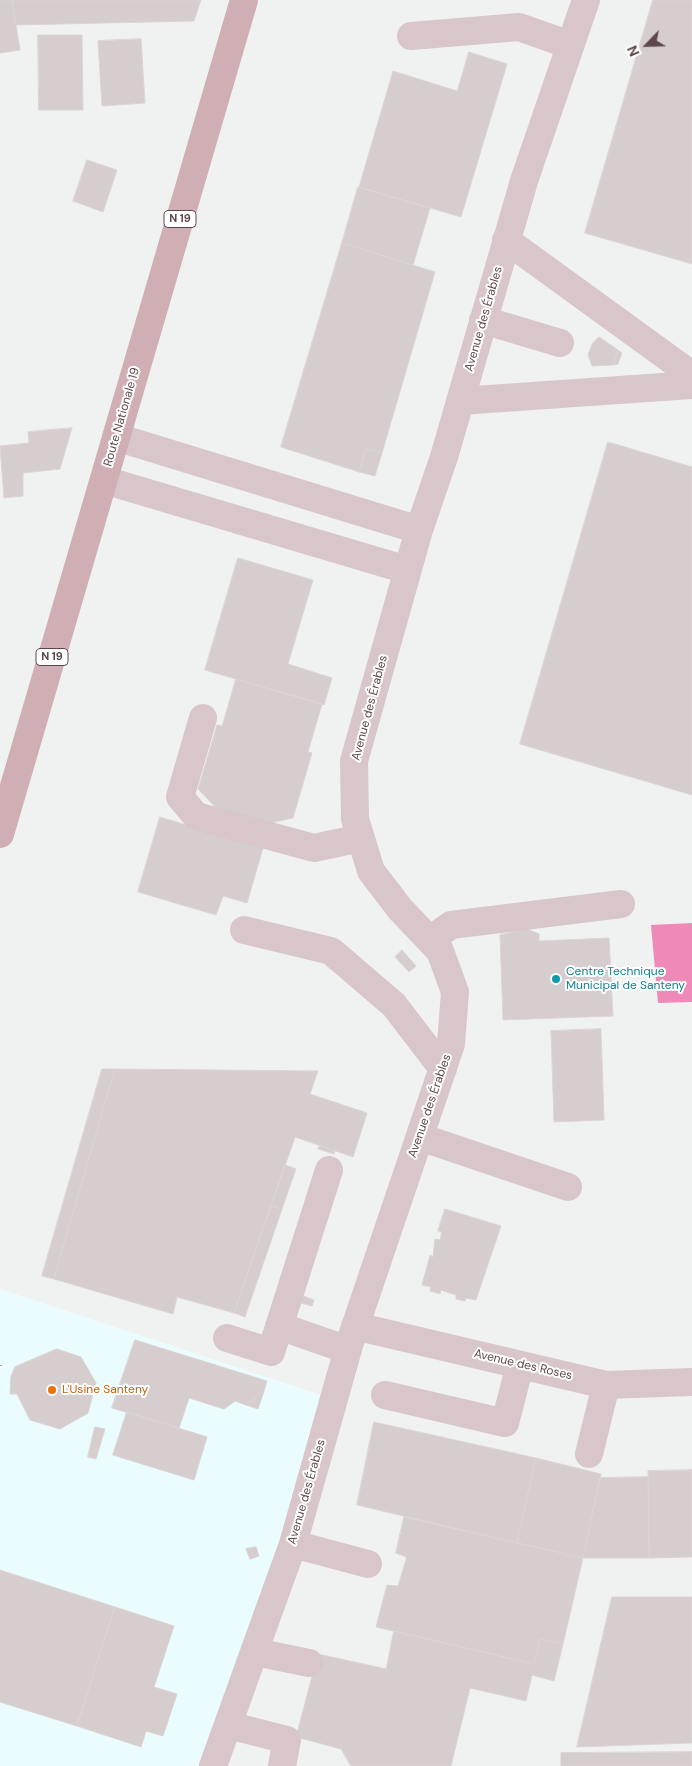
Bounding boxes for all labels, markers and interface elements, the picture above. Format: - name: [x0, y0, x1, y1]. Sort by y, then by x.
- north arrow: [622, 20, 672, 70]
- text: N: [623, 43, 644, 59]
- road number: N 19: [164, 210, 196, 228]
- street label: Avenue des Érables: [462, 265, 506, 373]
- street label: Route Nationale 19: [101, 366, 143, 468]
- road number: N 19: [36, 649, 68, 666]
- street label: Avenue des Érables: [349, 654, 391, 762]
- place label: Centre Technique Municipal de Santeny: [566, 965, 685, 993]
- marker: Centre Technique Municipal de Santeny: [550, 973, 562, 985]
- street label: Avenue des Érables: [406, 1052, 454, 1160]
- street label: Avenue des Roses: [473, 1347, 573, 1383]
- place label: L'Usine Santeny: [62, 1383, 148, 1397]
- marker: L'Usine Santeny: [46, 1384, 58, 1396]
- street label: Avenue des Érables: [285, 1438, 329, 1546]

